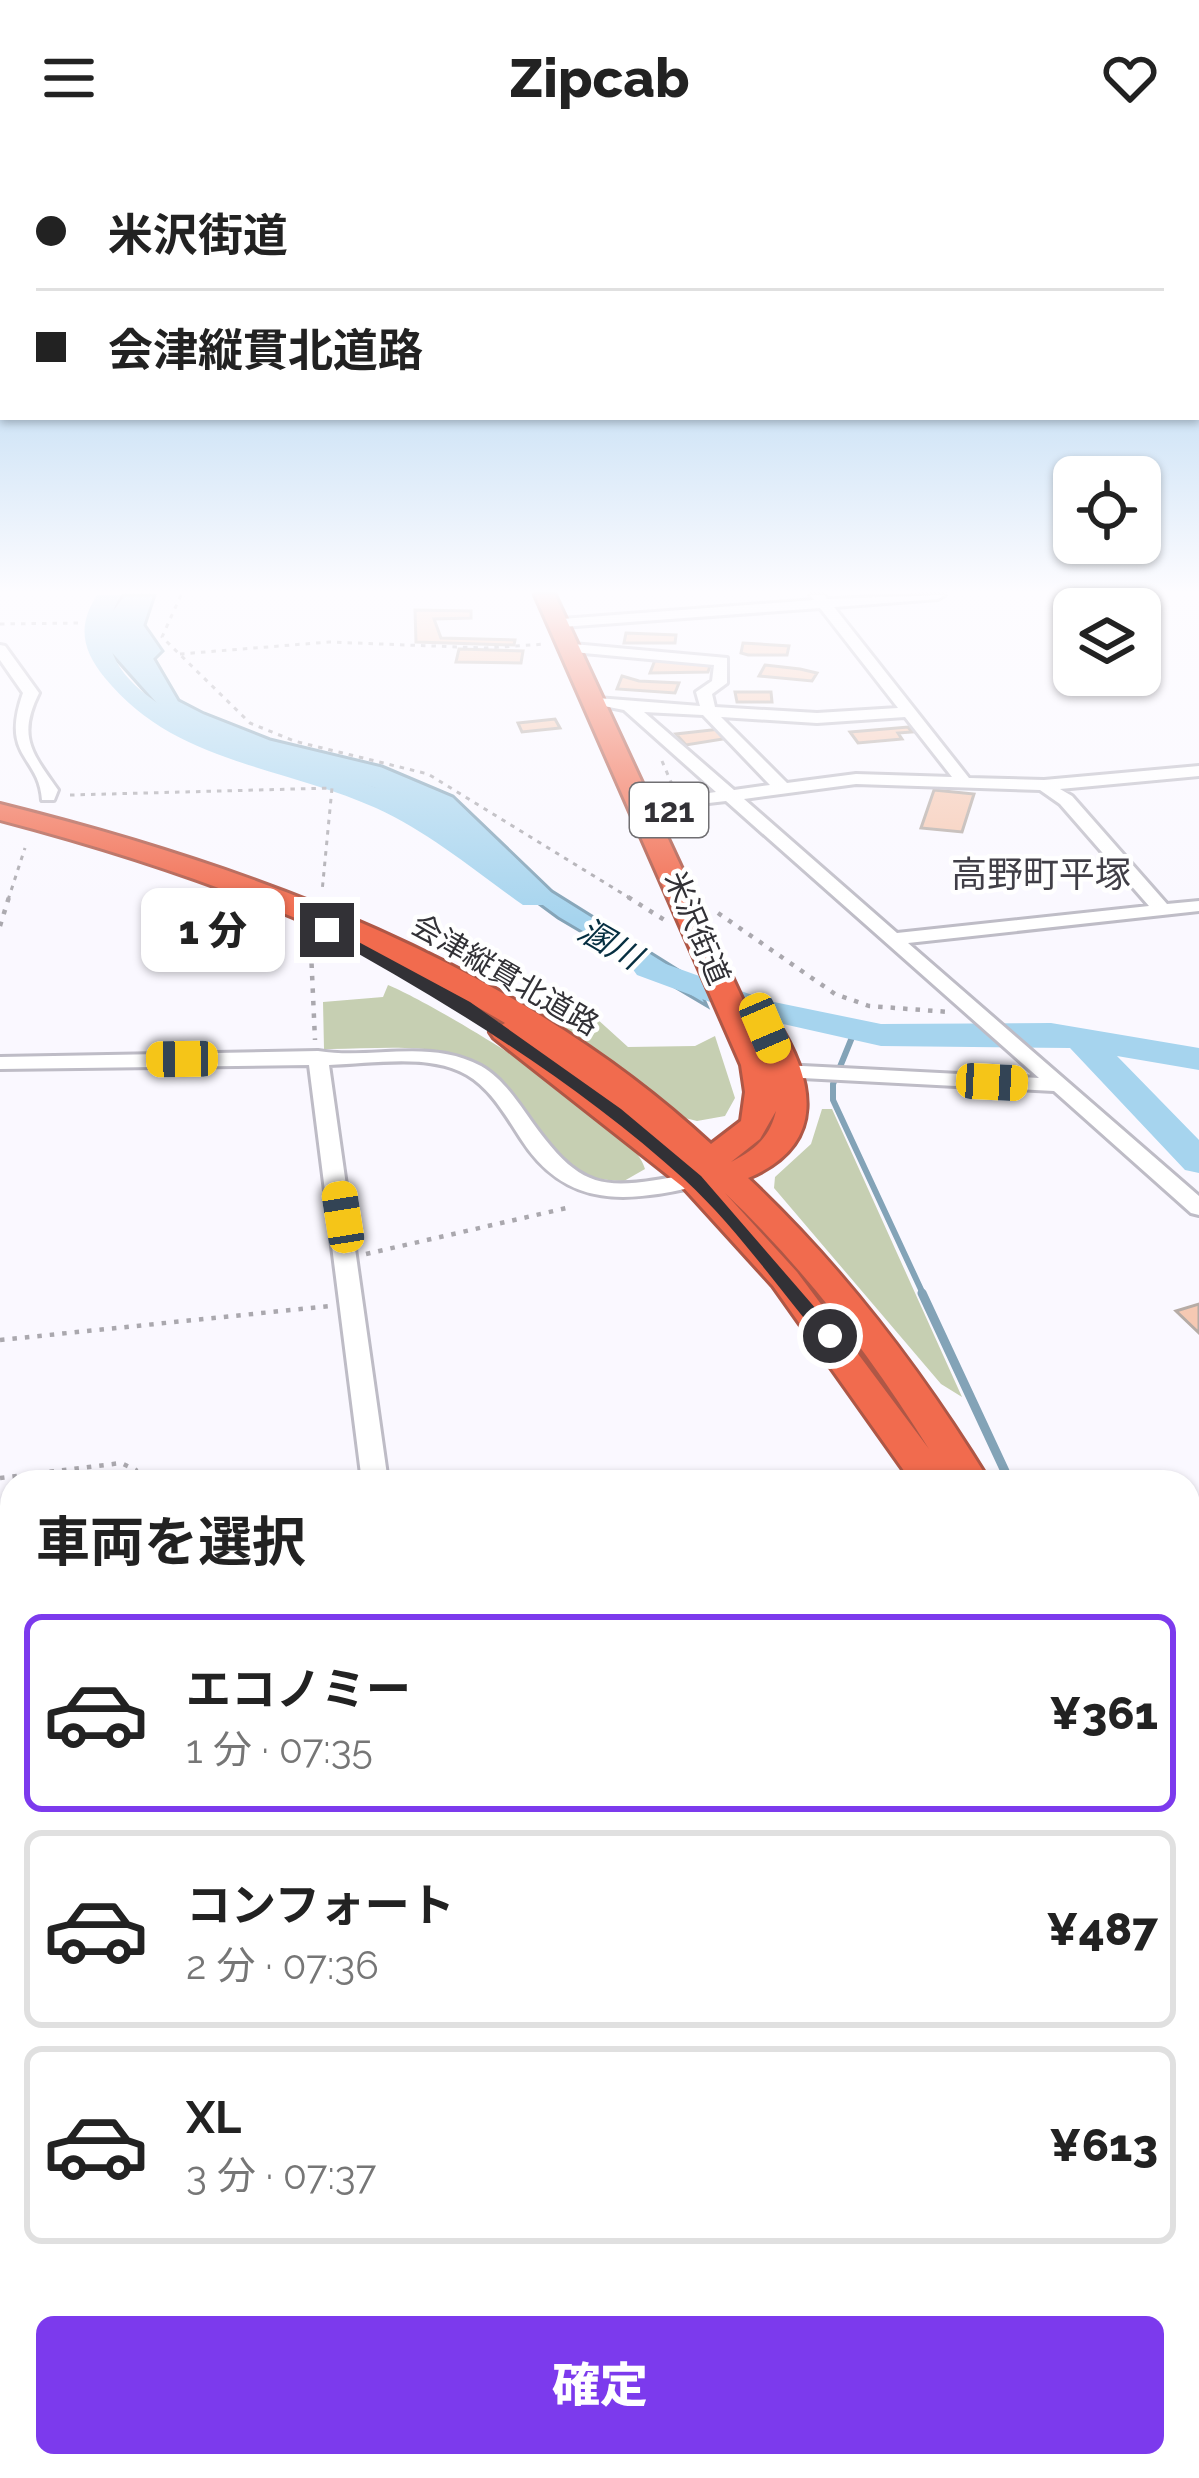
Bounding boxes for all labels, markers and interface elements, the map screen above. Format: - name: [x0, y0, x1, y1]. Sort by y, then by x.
- icon: menu: [36, 45, 102, 111]
- icon: heart: [1097, 45, 1163, 111]
- text: Zipcab: [510, 46, 689, 110]
- text: 米沢街道: [108, 209, 288, 262]
- text: 会津縦貫北道路: [108, 324, 423, 377]
- map controls: [1053, 456, 1161, 696]
- button: locate: [1053, 456, 1161, 564]
- button: layers: [1053, 588, 1161, 696]
- road number: 121: [630, 783, 708, 837]
- district label: 高野町平塚: [951, 853, 1131, 895]
- street label: 米沢街道: [658, 866, 737, 990]
- callout: 1 分: [141, 888, 285, 972]
- route end: [300, 903, 354, 957]
- text: 1 分: [179, 907, 247, 953]
- street label: 会津縦貫北道路: [406, 907, 605, 1042]
- water label: 溷川: [571, 910, 651, 978]
- car: [734, 988, 796, 1068]
- car: [146, 1040, 218, 1078]
- car: [955, 1062, 1029, 1102]
- car: [320, 1179, 366, 1255]
- route start: [803, 1309, 857, 1363]
- text: 車両を選択: [36, 1510, 306, 1574]
- icon: car: [42, 1659, 150, 1767]
- text: エコノミー: [186, 1663, 411, 1716]
- text: ¥361: [1049, 1687, 1158, 1740]
- text: 1 分 · 07:35: [186, 1726, 373, 1772]
- icon: car: [42, 1875, 150, 1983]
- text: コンフォート: [186, 1879, 455, 1932]
- text: ¥487: [1046, 1903, 1158, 1956]
- text: 2 分 · 07:36: [186, 1942, 379, 1988]
- icon: car: [42, 2091, 150, 2199]
- text: XL: [186, 2091, 241, 2144]
- text: ¥613: [1049, 2119, 1158, 2172]
- text: 3 分 · 07:37: [186, 2152, 376, 2198]
- button: 確定: [36, 2316, 1164, 2454]

